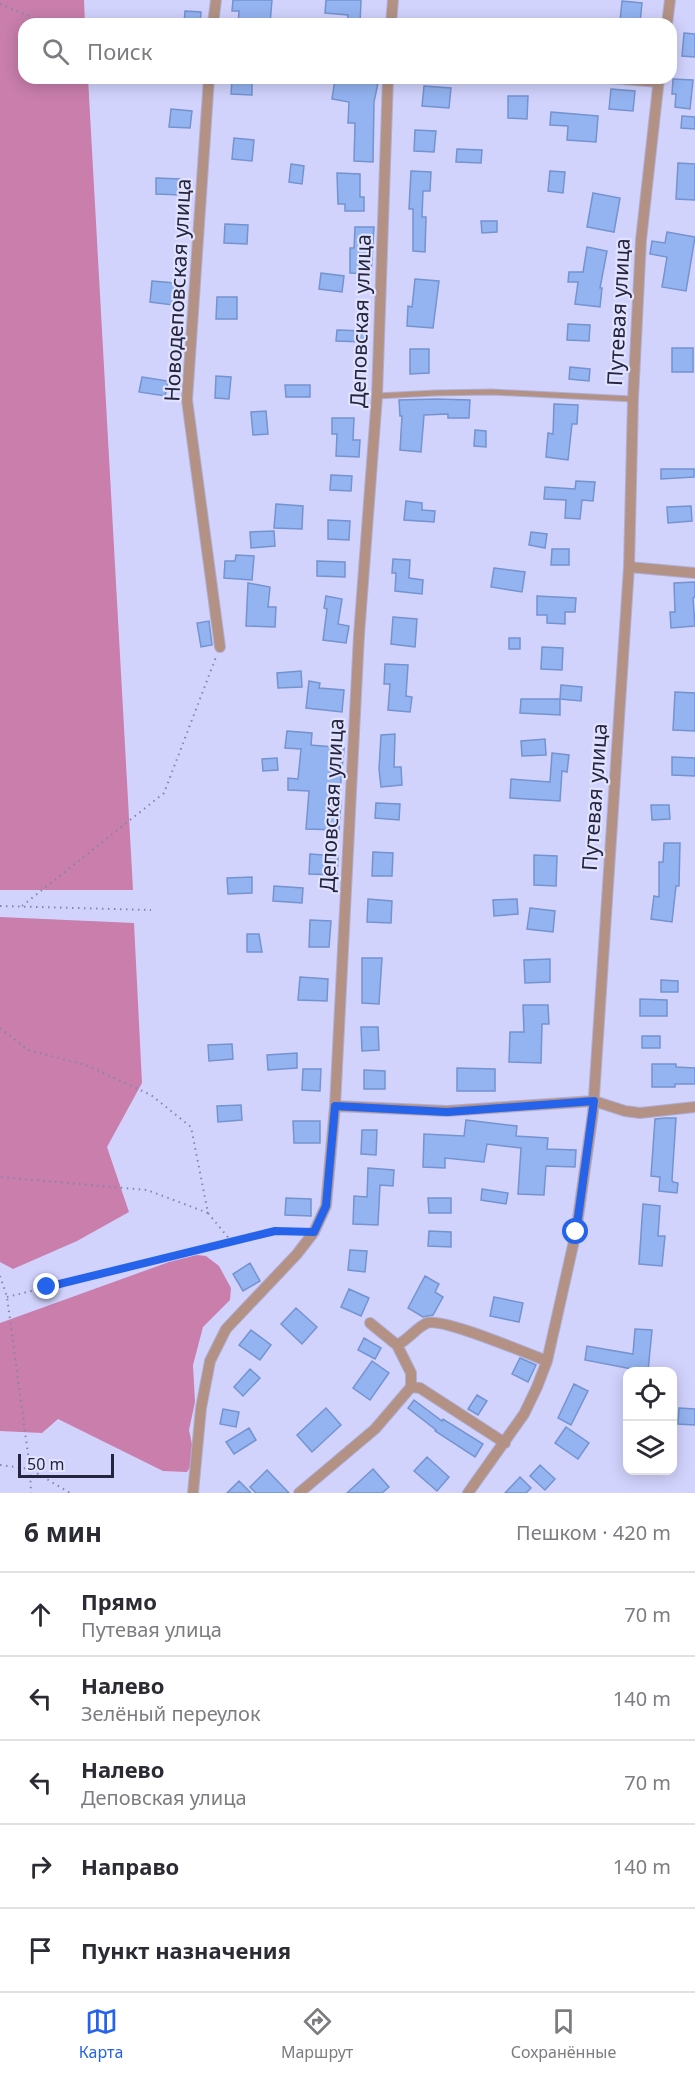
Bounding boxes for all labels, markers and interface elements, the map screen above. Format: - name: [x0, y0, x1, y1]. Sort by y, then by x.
- search box: [18, 18, 677, 84]
- icon: search: [39, 35, 72, 68]
- text: Поиск: [87, 36, 152, 66]
- street label: Новодеповская улица: [157, 178, 197, 402]
- street label: Деповская улица: [343, 234, 377, 408]
- street label: Путевая улица: [600, 237, 636, 387]
- street label: Деповская улица: [312, 717, 350, 893]
- street label: Путевая улица: [575, 722, 613, 872]
- route start: [562, 1218, 588, 1244]
- route end: [33, 1273, 59, 1299]
- map controls: [623, 1367, 677, 1475]
- button: locate: [623, 1367, 677, 1421]
- button: layers: [623, 1421, 677, 1475]
- scale bar: [18, 1451, 114, 1478]
- text: 50 m: [27, 1453, 64, 1475]
- text: 6 мин: [24, 1514, 102, 1550]
- text: Пешком · 420 m: [516, 1519, 671, 1546]
- text: Прямо: [81, 1586, 157, 1616]
- icon: ahead: [24, 1598, 57, 1631]
- text: 70 m: [624, 1601, 671, 1628]
- text: Путевая улица: [81, 1616, 222, 1643]
- text: Налево: [81, 1670, 164, 1700]
- icon: left: [24, 1682, 57, 1715]
- text: 140 m: [613, 1685, 671, 1712]
- text: Зелёный переулок: [81, 1700, 261, 1727]
- text: Налево: [81, 1754, 164, 1784]
- icon: left: [24, 1766, 57, 1799]
- text: 70 m: [624, 1769, 671, 1796]
- text: Деповская улица: [81, 1784, 247, 1811]
- icon: right: [24, 1850, 57, 1883]
- text: Направо: [81, 1851, 179, 1881]
- text: 140 m: [613, 1853, 671, 1880]
- icon: arrive: [24, 1934, 57, 1967]
- text: Пункт назначения: [81, 1935, 291, 1965]
- tab: Карта: [79, 2005, 123, 2063]
- tab: Маршрут: [281, 2005, 353, 2063]
- tab: Сохранённые: [511, 2005, 616, 2063]

